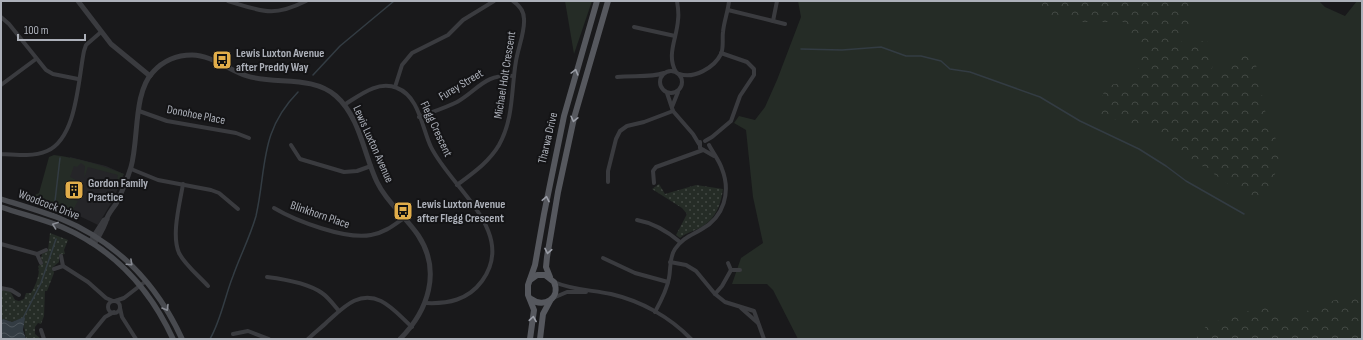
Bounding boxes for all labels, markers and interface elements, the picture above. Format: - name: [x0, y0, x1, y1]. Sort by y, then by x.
- scale bar: [18, 16, 85, 42]
- text: 100 m: [24, 23, 49, 38]
- street label: Michael Holt Crescent: [491, 30, 519, 120]
- place label: Lewis Luxton Avenue after Preddy Way: [236, 46, 324, 75]
- bus stop icon: Lewis Luxton Avenue after Preddy Way: [211, 49, 233, 71]
- street label: Furey Street: [436, 66, 486, 104]
- one-way arrow: [570, 69, 579, 76]
- street label: Flegg Crescent: [417, 99, 456, 160]
- street label: Donohoe Place: [165, 102, 227, 128]
- street label: Lewis Luxton Avenue: [349, 103, 397, 185]
- street label: Tharwa Drive: [535, 111, 561, 165]
- one-way arrow: [570, 116, 578, 122]
- place label: Gordon Family Practice: [88, 176, 148, 205]
- building icon: Gordon Family Practice: [63, 179, 85, 201]
- street label: Woodcock Drive: [16, 186, 82, 224]
- one-way arrow: [542, 196, 550, 202]
- place label: Lewis Luxton Avenue after Flegg Crescent: [417, 197, 505, 226]
- street label: Blinkhorn Place: [288, 198, 352, 232]
- bus stop icon: Lewis Luxton Avenue after Flegg Crescent: [392, 200, 414, 222]
- one-way arrow: [52, 221, 59, 229]
- one-way arrow: [545, 248, 553, 254]
- one-way arrow: [125, 258, 133, 266]
- one-way arrow: [162, 304, 169, 311]
- one-way arrow: [528, 315, 537, 322]

